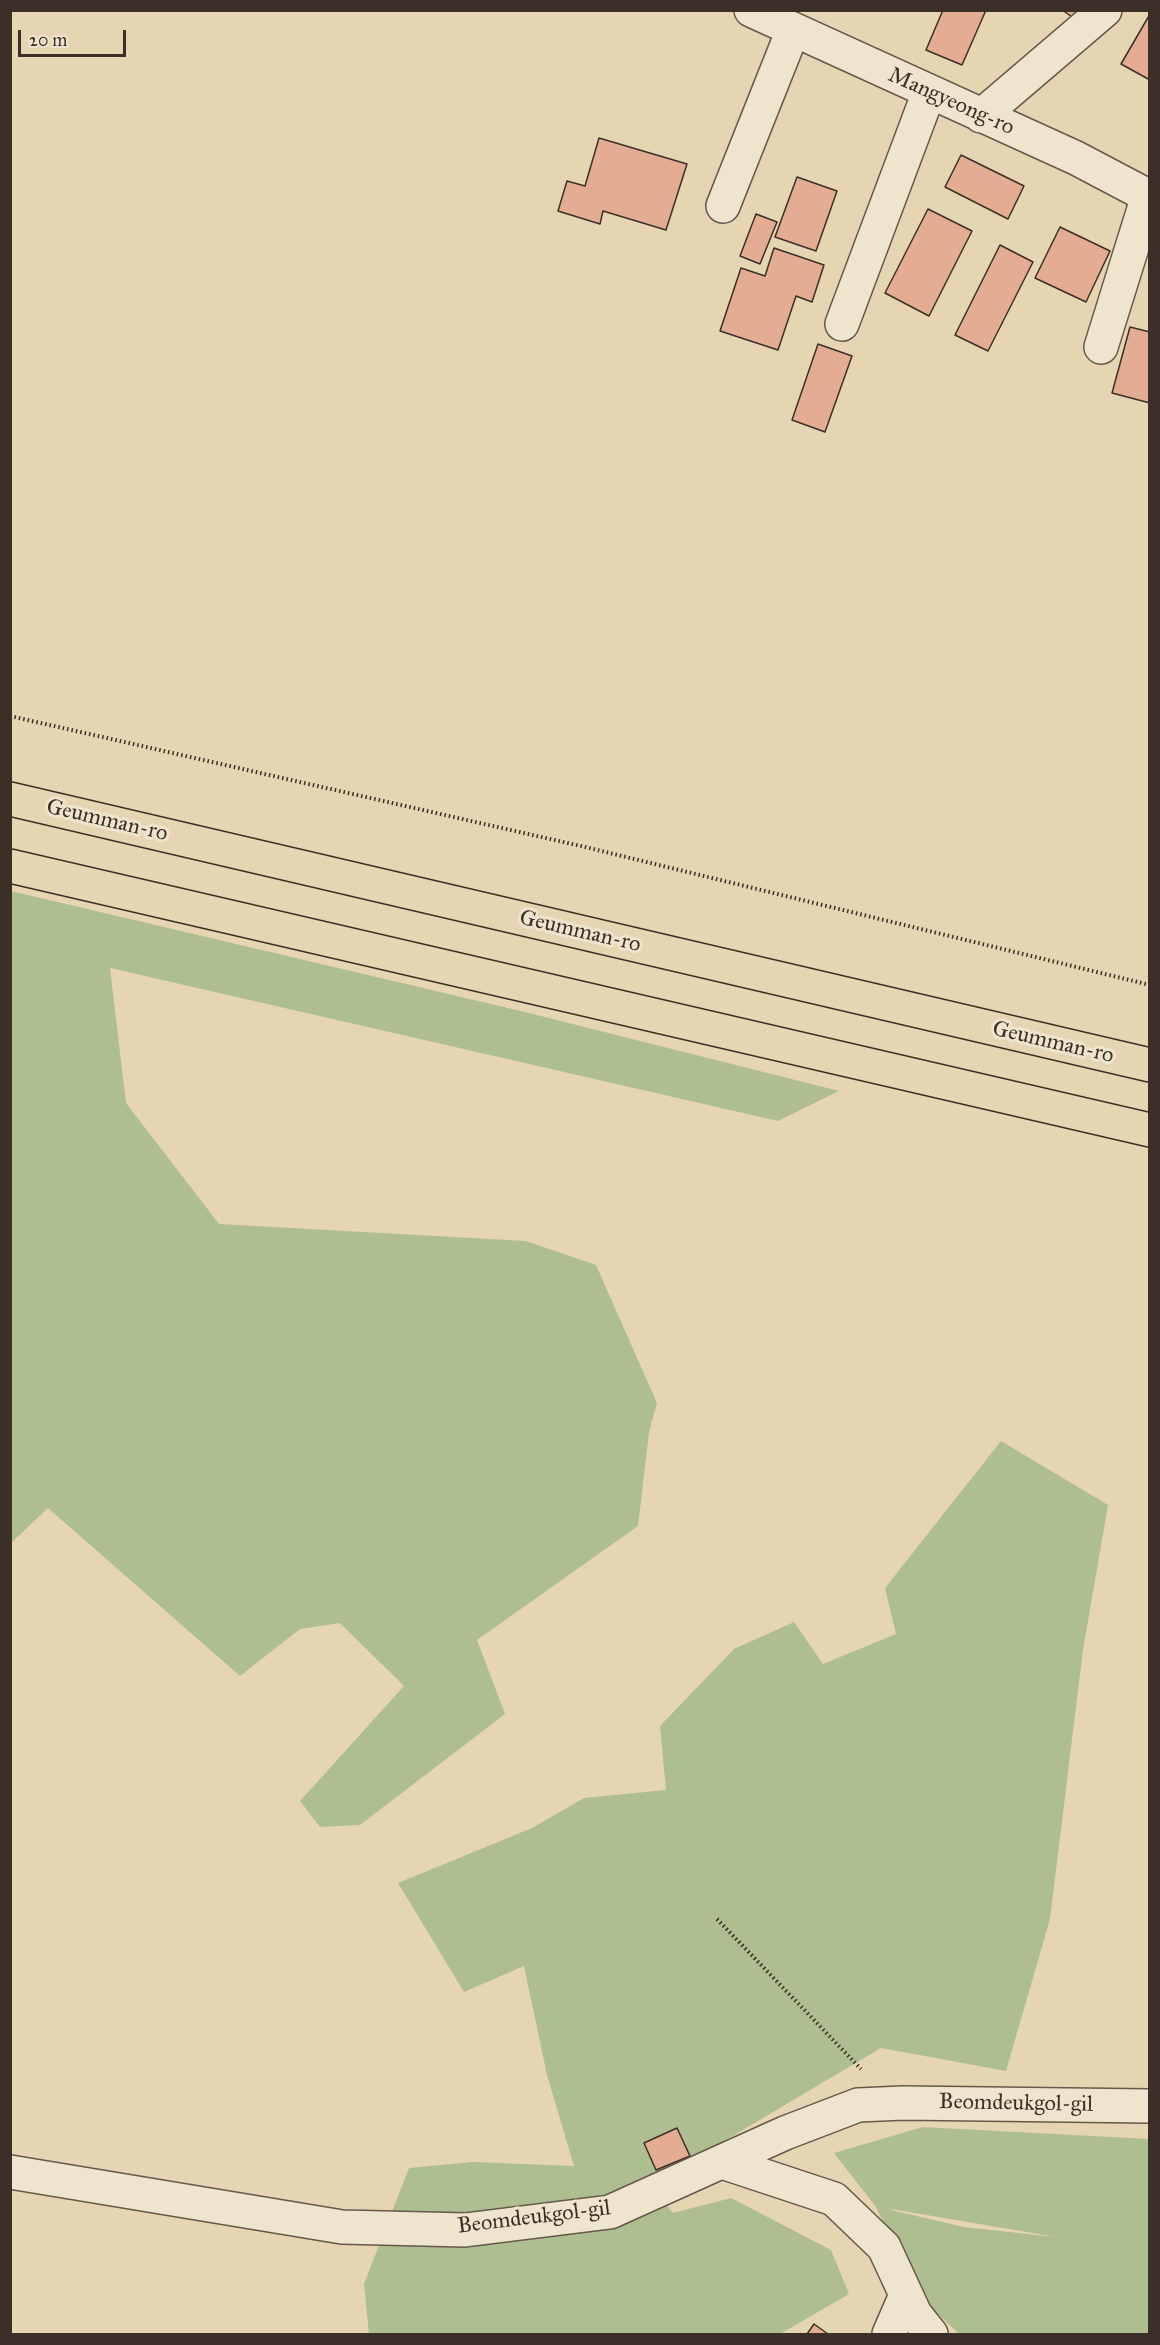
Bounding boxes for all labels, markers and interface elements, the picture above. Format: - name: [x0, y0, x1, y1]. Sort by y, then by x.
- scale bar: [21, 18, 129, 56]
- text: 20 m: [29, 29, 67, 51]
- street label: Mangyeong-ro: [884, 62, 1018, 142]
- street label: Geumman-ro: [44, 794, 170, 848]
- street label: Geumman-ro: [517, 905, 643, 959]
- street label: Geumman-ro: [990, 1016, 1116, 1070]
- street label: Beomdeukgol-gil: [939, 2089, 1093, 2119]
- street label: Beomdeukgol-gil: [456, 2196, 612, 2240]

